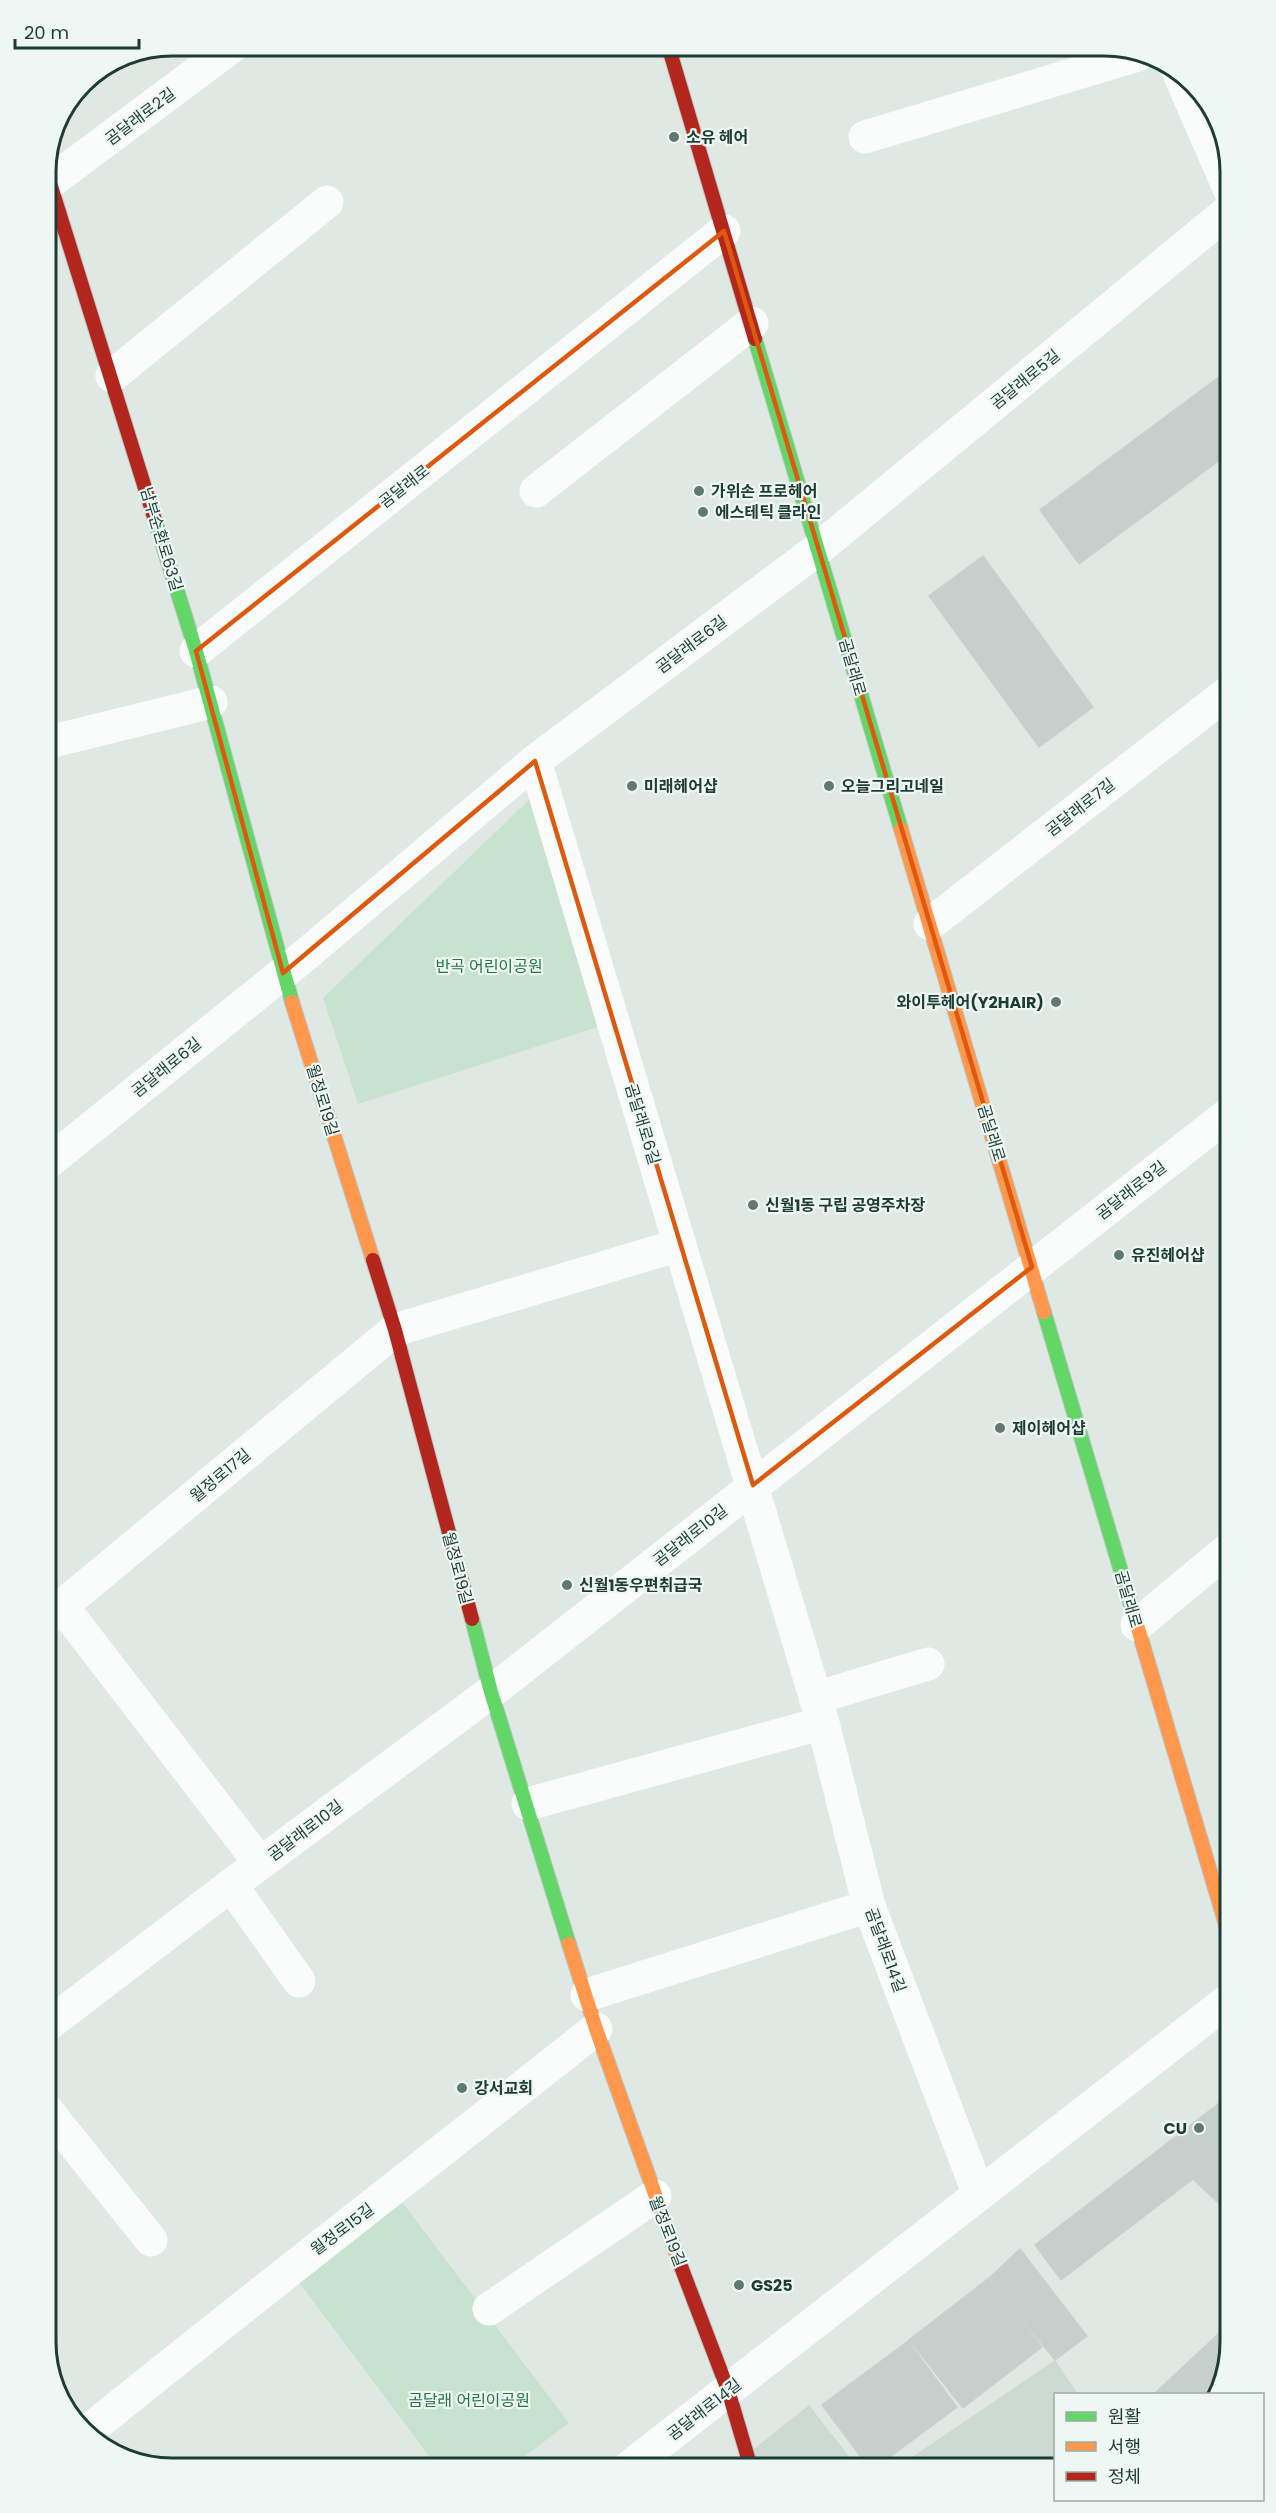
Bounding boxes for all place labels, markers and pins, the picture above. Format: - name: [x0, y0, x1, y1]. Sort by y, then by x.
- place label: 소유 헤어: [686, 126, 748, 149]
- marker: 소유 헤어: [667, 130, 681, 144]
- place label: 가위손 프로헤어: [711, 480, 817, 503]
- marker: 가위손 프로헤어: [692, 484, 706, 498]
- place label: 에스테틱 클라인: [715, 501, 821, 524]
- marker: 에스테틱 클라인: [696, 505, 710, 519]
- place label: 미래헤어샵: [644, 775, 718, 798]
- place label: 오늘그리고네일: [841, 775, 944, 798]
- marker: 미래헤어샵: [625, 779, 639, 793]
- marker: 오늘그리고네일: [822, 779, 836, 793]
- place label: 와이투헤어(Y2HAIR): [897, 991, 1044, 1014]
- marker: 와이투헤어(Y2HAIR): [1049, 995, 1063, 1009]
- place label: 신월1동 구립 공영주차장: [765, 1194, 925, 1217]
- marker: 신월1동 구립 공영주차장: [746, 1198, 760, 1212]
- place label: 유진헤어샵: [1131, 1244, 1205, 1267]
- marker: 유진헤어샵: [1112, 1248, 1126, 1262]
- place label: 제이헤어샵: [1012, 1417, 1086, 1440]
- marker: 제이헤어샵: [993, 1421, 1007, 1435]
- place label: 신월1동우편취급국: [579, 1574, 703, 1597]
- marker: 신월1동우편취급국: [560, 1578, 574, 1592]
- place label: 강서교회: [474, 2077, 533, 2100]
- marker: 강서교회: [455, 2081, 469, 2095]
- place label: CU: [1164, 2117, 1187, 2140]
- marker: CU: [1192, 2121, 1206, 2135]
- place label: GS25: [751, 2274, 793, 2297]
- marker: GS25: [732, 2278, 746, 2292]

